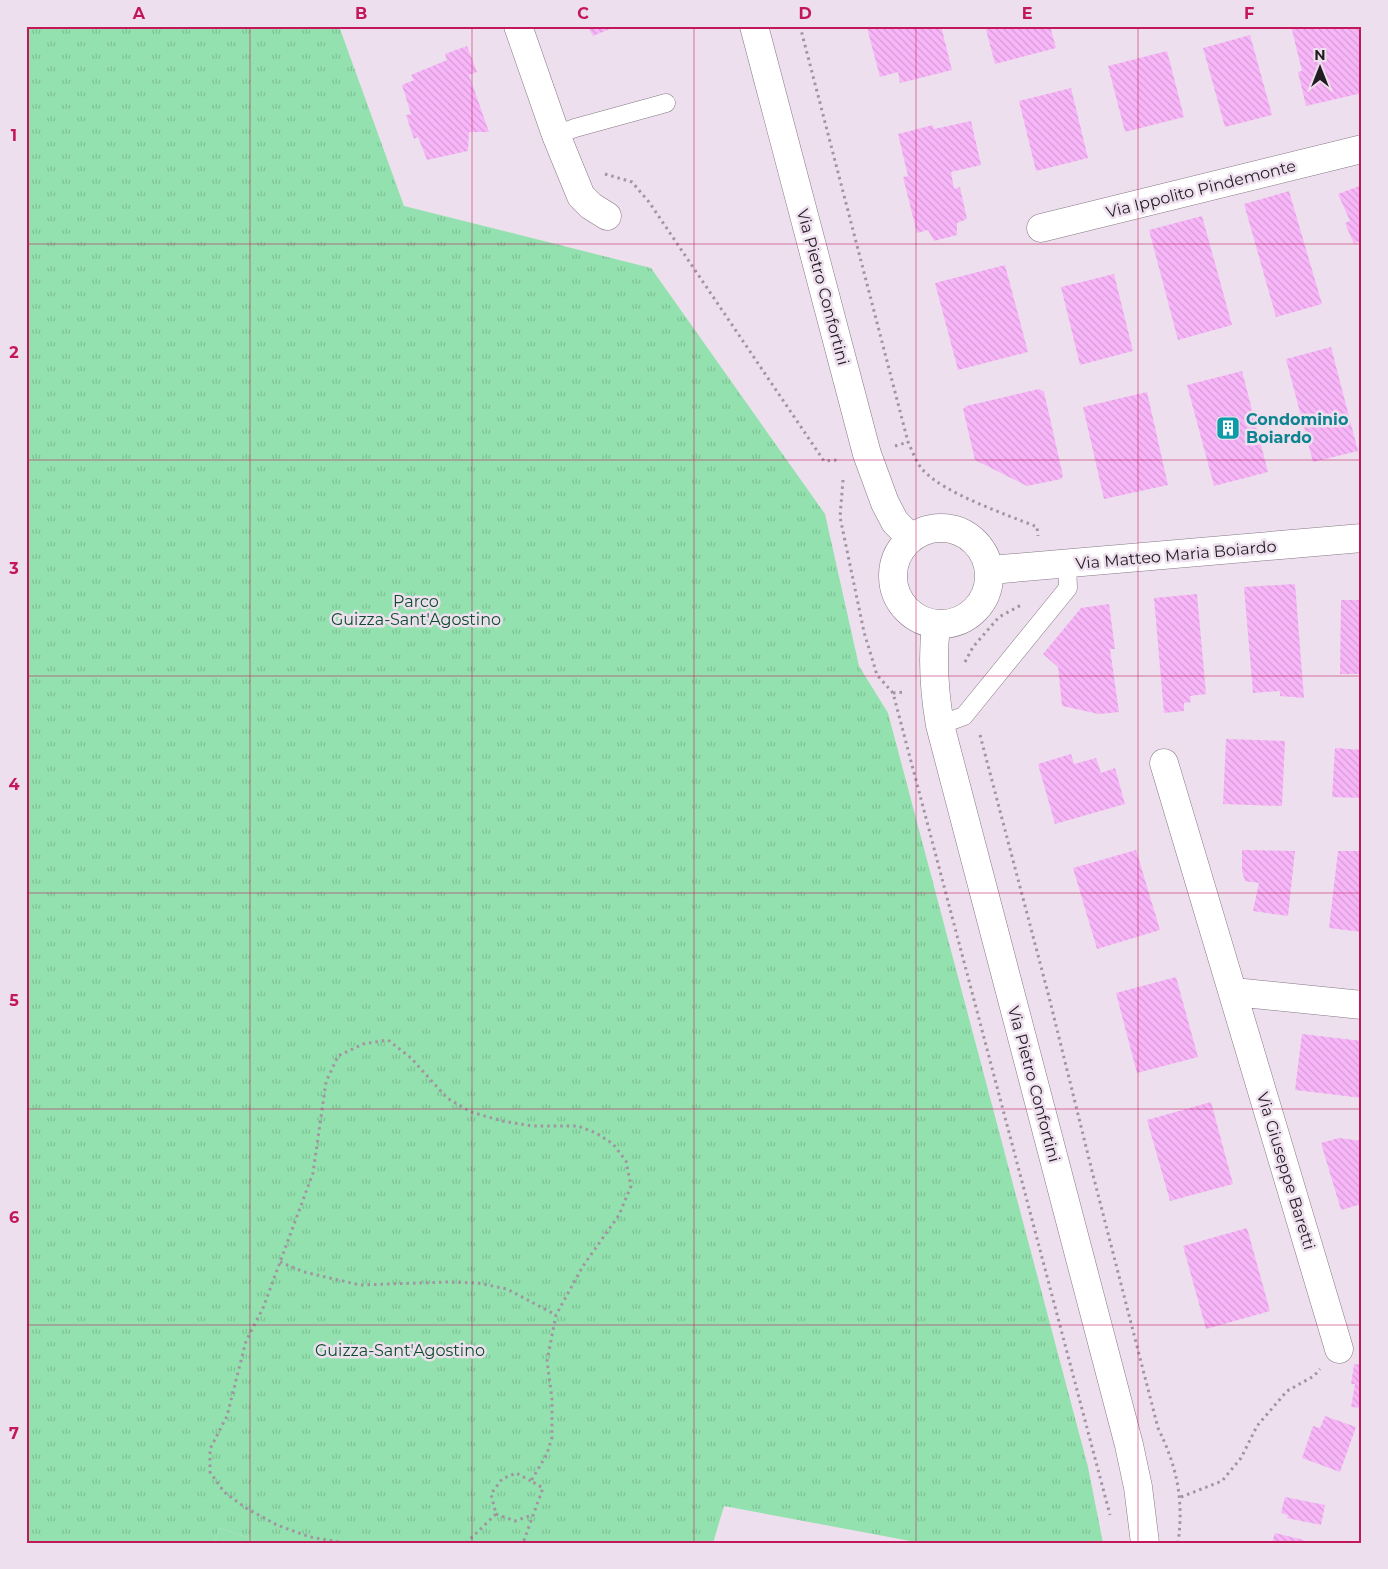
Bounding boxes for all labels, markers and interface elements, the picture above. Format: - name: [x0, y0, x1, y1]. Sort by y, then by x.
- text: A: [132, 4, 146, 23]
- text: B: [355, 4, 367, 23]
- text: C: [577, 4, 589, 23]
- text: D: [798, 4, 812, 23]
- text: E: [1022, 4, 1032, 23]
- text: F: [1244, 4, 1254, 23]
- north arrow: [1296, 42, 1346, 92]
- text: N: [1314, 46, 1326, 64]
- text: 1: [11, 126, 17, 145]
- street label: Via Ippolito Pindemonte: [1104, 156, 1298, 222]
- street label: Via Pietro Confortini: [793, 207, 853, 367]
- text: 2: [9, 343, 19, 362]
- place label: Condominio Boiardo: [1246, 410, 1348, 447]
- building icon: Condominio Boiardo: [1215, 415, 1241, 441]
- street label: Via Matteo Maria Boiardo: [1075, 537, 1277, 573]
- text: 3: [8, 559, 19, 578]
- park label: Parco Guizza-Sant'Agostino: [331, 592, 501, 629]
- text: 4: [8, 775, 20, 794]
- text: 5: [9, 991, 19, 1010]
- street label: Via Pietro Confortini: [1004, 1004, 1064, 1164]
- street label: Via Giuseppe Baretti: [1253, 1090, 1319, 1252]
- text: 6: [9, 1208, 19, 1227]
- park label: Guizza-Sant'Agostino: [315, 1341, 485, 1360]
- text: 7: [9, 1424, 19, 1443]

